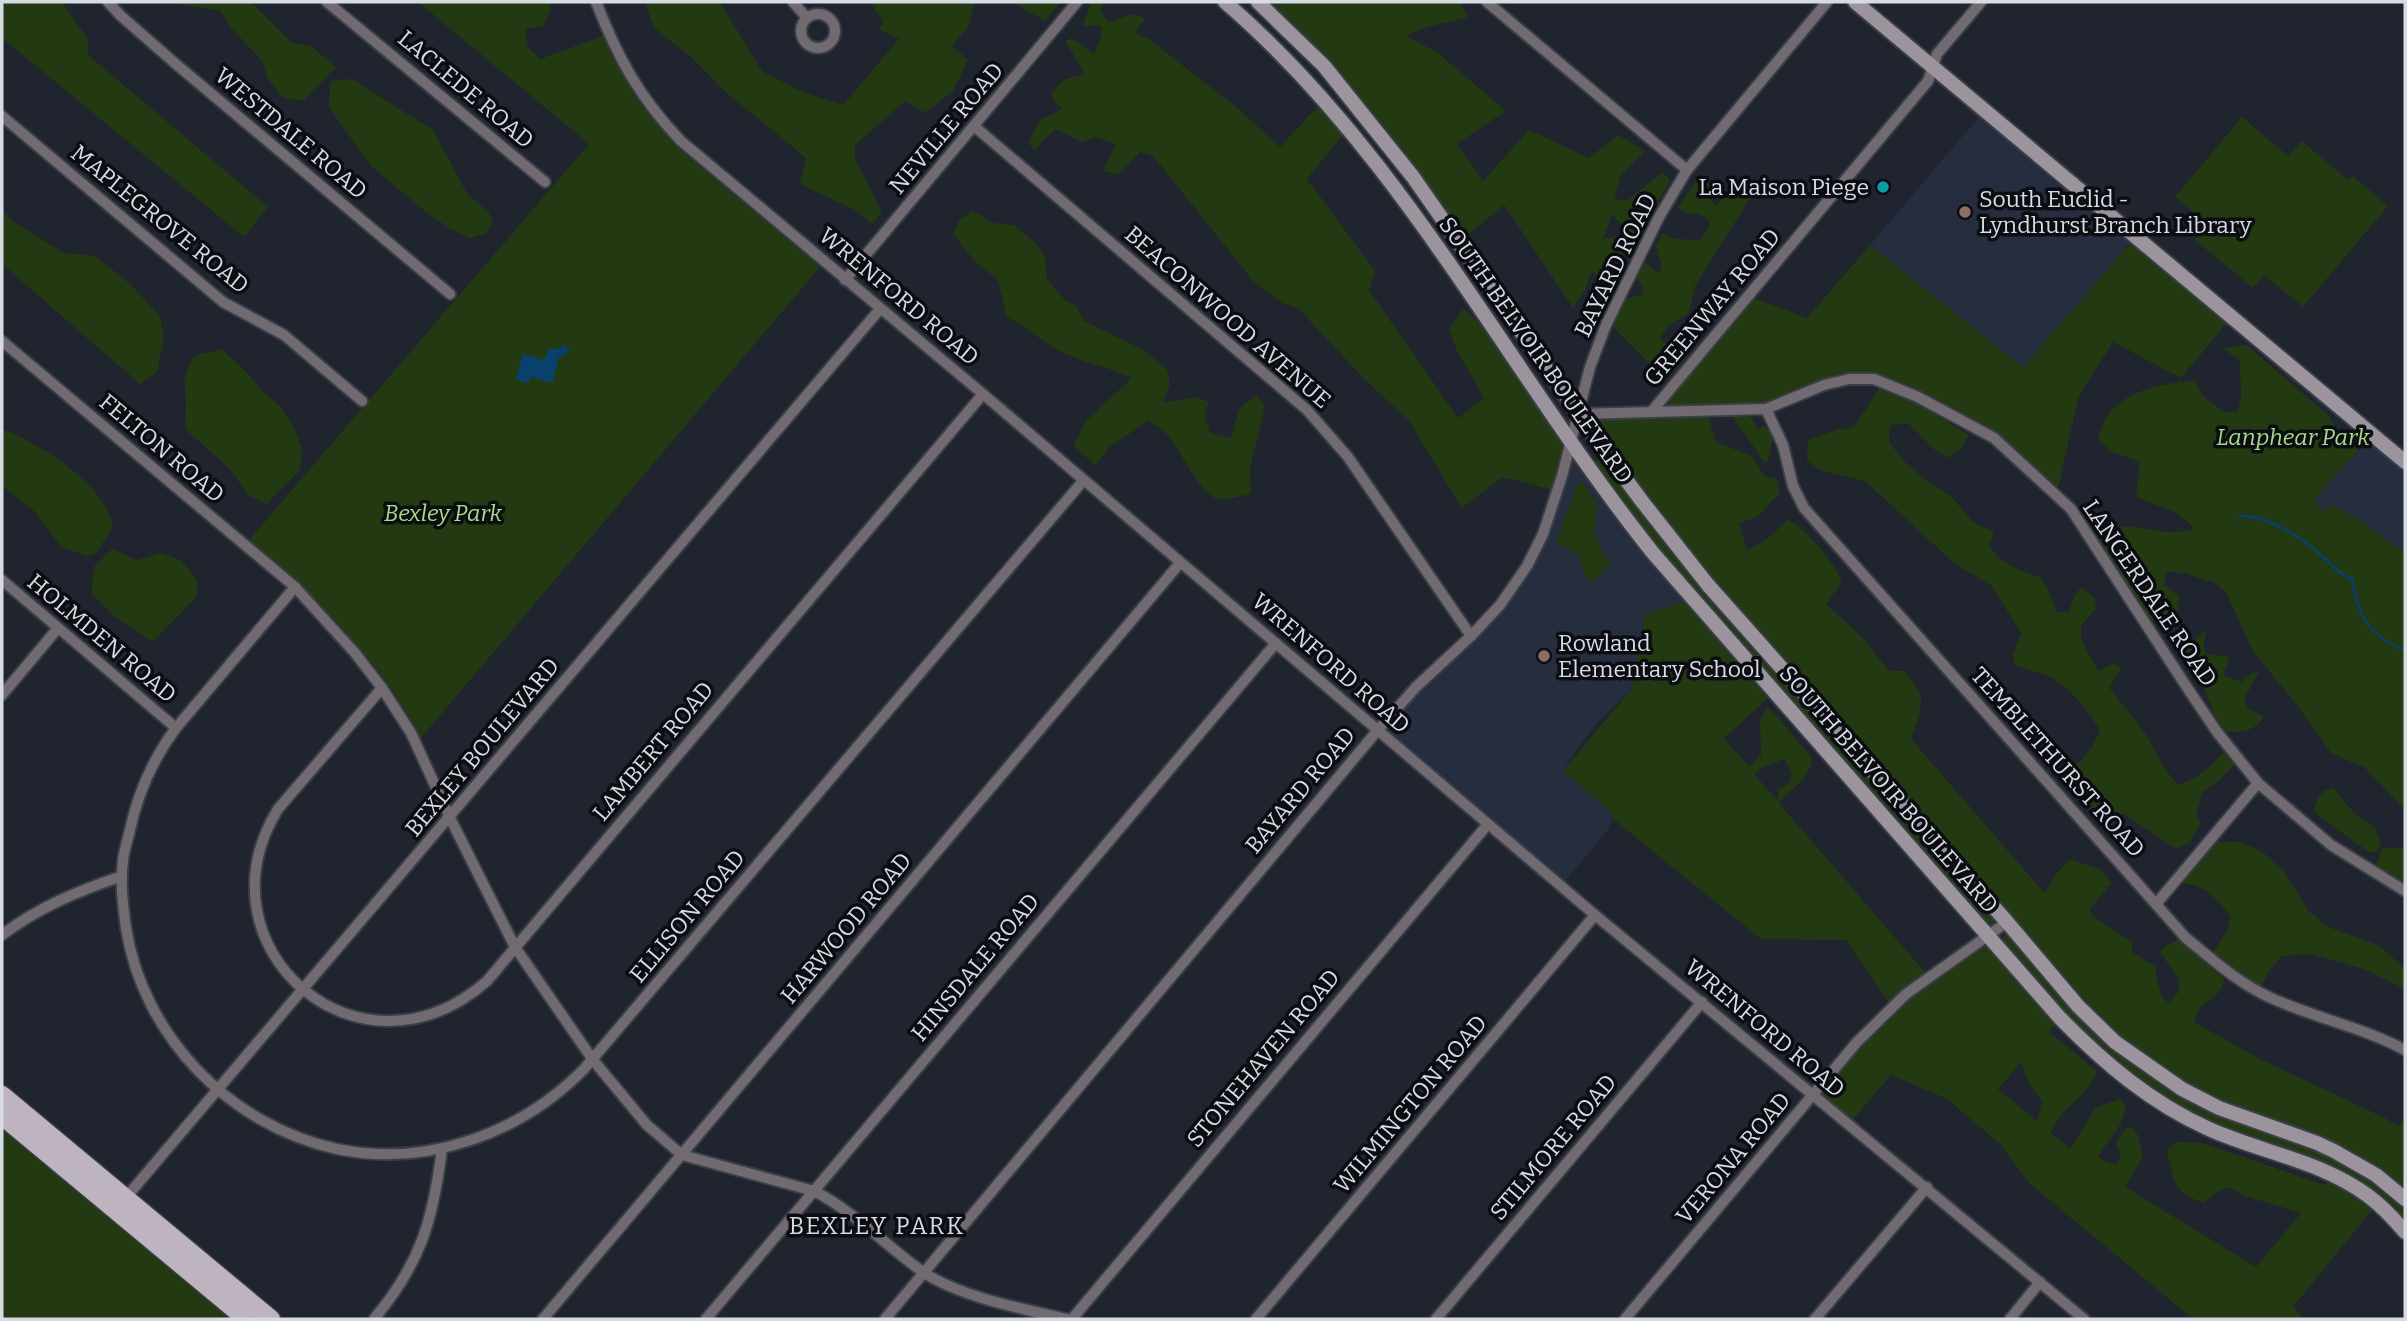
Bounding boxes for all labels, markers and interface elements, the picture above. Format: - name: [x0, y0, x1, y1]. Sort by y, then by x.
- street label: LACLEDE ROAD: [392, 24, 540, 154]
- street label: NEVILLE ROAD: [883, 57, 1009, 199]
- street label: WESTDALE ROAD: [209, 61, 373, 205]
- street label: MAPLEGROVE ROAD: [66, 139, 254, 299]
- place label: La Maison Piege: [1698, 173, 1869, 201]
- marker: La Maison Piege: [1875, 179, 1891, 195]
- place label: South Euclid - Lyndhurst Branch Library: [1979, 185, 2252, 239]
- street label: BAYARD ROAD: [1568, 189, 1662, 341]
- marker: South Euclid - Lyndhurst Branch Library: [1957, 204, 1973, 220]
- street label: SOUTH BELVOIR BOULEVARD: [1433, 211, 1639, 489]
- street label: BEACONWOOD AVENUE: [1119, 220, 1337, 414]
- street label: WRENFORD ROAD: [813, 221, 985, 371]
- street label: GREENWAY ROAD: [1638, 223, 1786, 391]
- street label: FELTON ROAD: [94, 388, 230, 508]
- park label: Lanphear Park: [2216, 423, 2370, 451]
- street label: LANGERDALE ROAD: [2077, 494, 2223, 692]
- park label: Bexley Park: [384, 499, 503, 527]
- street label: HOLMDEN ROAD: [22, 568, 182, 708]
- street label: WRENFORD ROAD: [1246, 587, 1416, 739]
- place label: Rowland Elementary School: [1558, 629, 1761, 683]
- marker: Rowland Elementary School: [1536, 648, 1552, 664]
- street label: BEXLEY BOULEVARD: [399, 652, 565, 842]
- street label: SOUTH BELVOIR BOULEVARD: [1774, 659, 2004, 919]
- street label: TEMBLETHURST ROAD: [1965, 661, 2151, 863]
- street label: LAMBERT ROAD: [587, 676, 719, 826]
- street label: BAYARD ROAD: [1239, 721, 1361, 859]
- street label: ELLISON ROAD: [623, 844, 751, 988]
- street label: HARWOOD ROAD: [775, 847, 917, 1009]
- street label: HINSDALE ROAD: [905, 887, 1045, 1047]
- street label: WRENFORD ROAD: [1679, 953, 1851, 1103]
- street label: STONEHAVEN ROAD: [1181, 963, 1345, 1153]
- street label: WILMINGTON ROAD: [1327, 1009, 1493, 1199]
- street label: STILMORE ROAD: [1484, 1068, 1622, 1226]
- street label: VERONA ROAD: [1670, 1086, 1796, 1230]
- district label: BEXLEY PARK: [789, 1212, 965, 1240]

